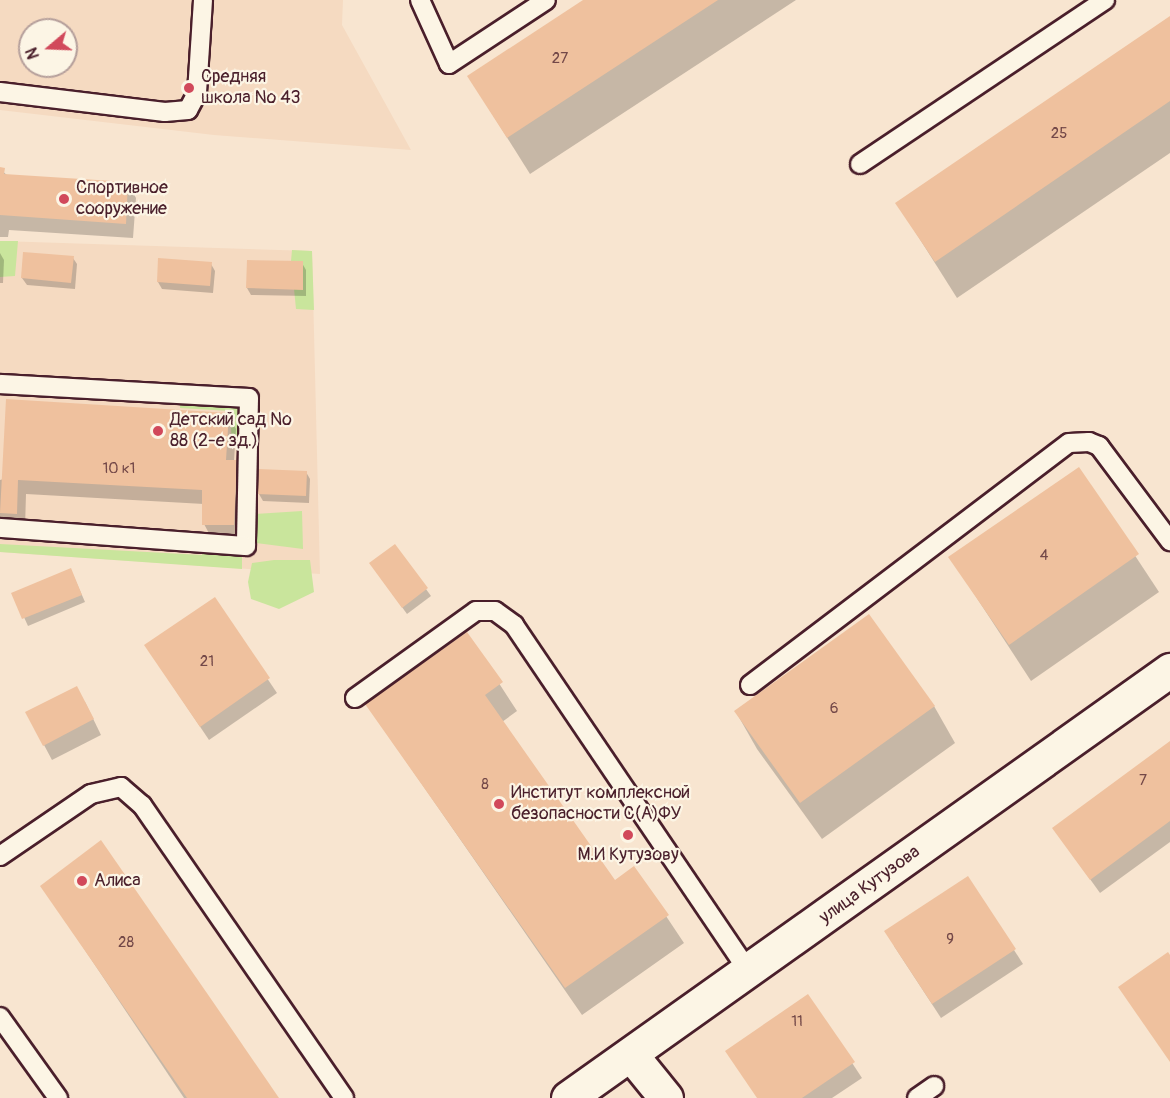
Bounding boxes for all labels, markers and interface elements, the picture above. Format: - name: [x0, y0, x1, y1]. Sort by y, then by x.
- north arrow: [18, 18, 78, 78]
- text: N: [22, 45, 44, 62]
- house number: 27: [552, 50, 568, 68]
- place label: Средняя школа № 43: [201, 67, 301, 110]
- marker: Средняя школа № 43: [182, 81, 196, 95]
- house number: 25: [1051, 125, 1067, 143]
- place label: Спортивное сооружение: [76, 178, 168, 220]
- marker: Спортивное сооружение: [57, 192, 71, 206]
- place label: Детский сад № 88 (2-е зд.): [170, 410, 292, 452]
- marker: Детский сад № 88 (2-е зд.): [151, 424, 165, 438]
- house number: 10 к1: [103, 460, 135, 478]
- house number: 4: [1040, 547, 1048, 565]
- house number: 21: [200, 653, 214, 671]
- house number: 6: [830, 700, 838, 718]
- house number: 7: [1139, 772, 1147, 790]
- house number: 8: [481, 776, 489, 794]
- place label: Институт комплексной безопасности С(А)ФУ: [511, 783, 690, 826]
- marker: Институт комплексной безопасности С(А)ФУ: [492, 797, 506, 811]
- marker: М.И Кутузову: [621, 828, 635, 842]
- street label: улица Кутузова: [816, 841, 924, 929]
- place label: М.И Кутузову: [577, 844, 679, 866]
- place label: Алиса: [94, 870, 141, 892]
- marker: Алиса: [75, 874, 89, 888]
- house number: 9: [946, 931, 954, 949]
- house number: 28: [118, 934, 134, 952]
- house number: 11: [791, 1013, 803, 1031]

